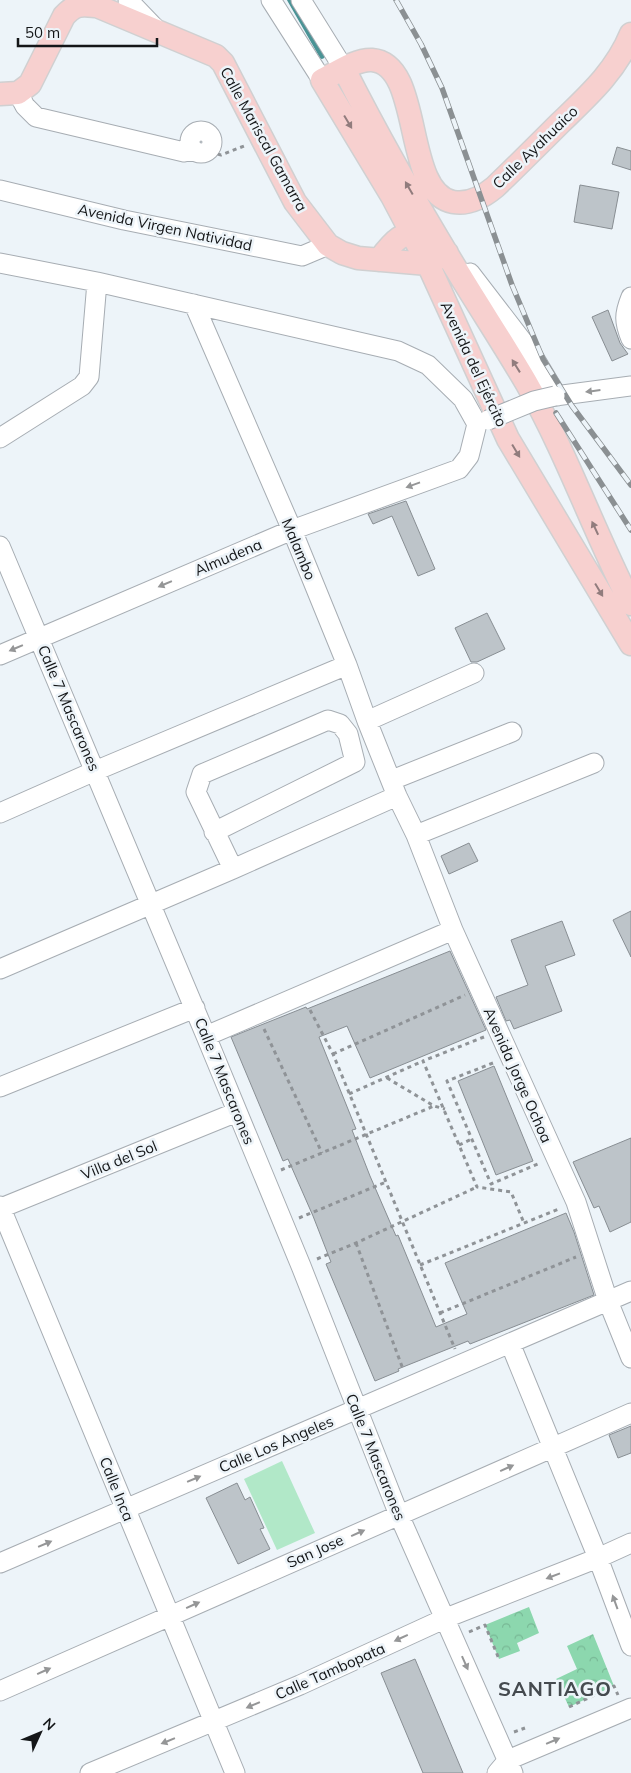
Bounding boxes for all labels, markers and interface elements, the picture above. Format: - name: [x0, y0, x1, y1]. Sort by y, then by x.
- scale bar: [18, 15, 156, 47]
- text: 50 m: [25, 23, 60, 42]
- street label: Calle Mariscal Gamarra: [216, 63, 312, 215]
- street label: Calle Ayahuaico: [488, 101, 582, 193]
- one-way arrow: [343, 115, 352, 128]
- one-way arrow: [405, 181, 414, 195]
- street label: Avenida Virgen Natividad: [76, 199, 254, 255]
- street label: Avenida del Ejército: [437, 298, 511, 430]
- one-way arrow: [512, 360, 521, 373]
- one-way arrow: [585, 387, 601, 395]
- one-way arrow: [511, 444, 520, 457]
- one-way arrow: [405, 481, 420, 489]
- street label: Malambo: [278, 515, 320, 583]
- one-way arrow: [591, 521, 599, 535]
- street label: Almudena: [191, 534, 265, 580]
- one-way arrow: [158, 581, 172, 589]
- one-way arrow: [594, 584, 603, 597]
- street label: Calle 7 Mascarones: [34, 642, 104, 774]
- one-way arrow: [8, 645, 23, 653]
- street label: Avenida Jorge Ochoa: [480, 1004, 556, 1146]
- street label: Calle 7 Mascarones: [191, 1015, 259, 1147]
- street label: Villa del Sol: [78, 1136, 160, 1184]
- street label: Calle 7 Mascarones: [342, 1391, 410, 1523]
- street label: Calle Los Angeles: [216, 1411, 336, 1477]
- street label: Calle Inca: [96, 1454, 138, 1524]
- one-way arrow: [500, 1463, 514, 1471]
- one-way arrow: [187, 1475, 201, 1483]
- one-way arrow: [351, 1528, 365, 1536]
- street label: San Jose: [284, 1530, 346, 1572]
- one-way arrow: [38, 1539, 52, 1547]
- one-way arrow: [545, 1572, 560, 1580]
- one-way arrow: [611, 1595, 618, 1610]
- one-way arrow: [186, 1600, 200, 1608]
- one-way arrow: [394, 1634, 409, 1643]
- street label: Calle Tambopata: [272, 1638, 388, 1704]
- one-way arrow: [462, 1656, 470, 1670]
- one-way arrow: [37, 1667, 51, 1675]
- district label: SANTIAGO: [498, 1676, 612, 1701]
- one-way arrow: [246, 1701, 260, 1709]
- north arrow: [15, 1708, 65, 1758]
- text: N: [39, 1714, 59, 1734]
- one-way arrow: [546, 1736, 560, 1744]
- one-way arrow: [161, 1737, 176, 1745]

